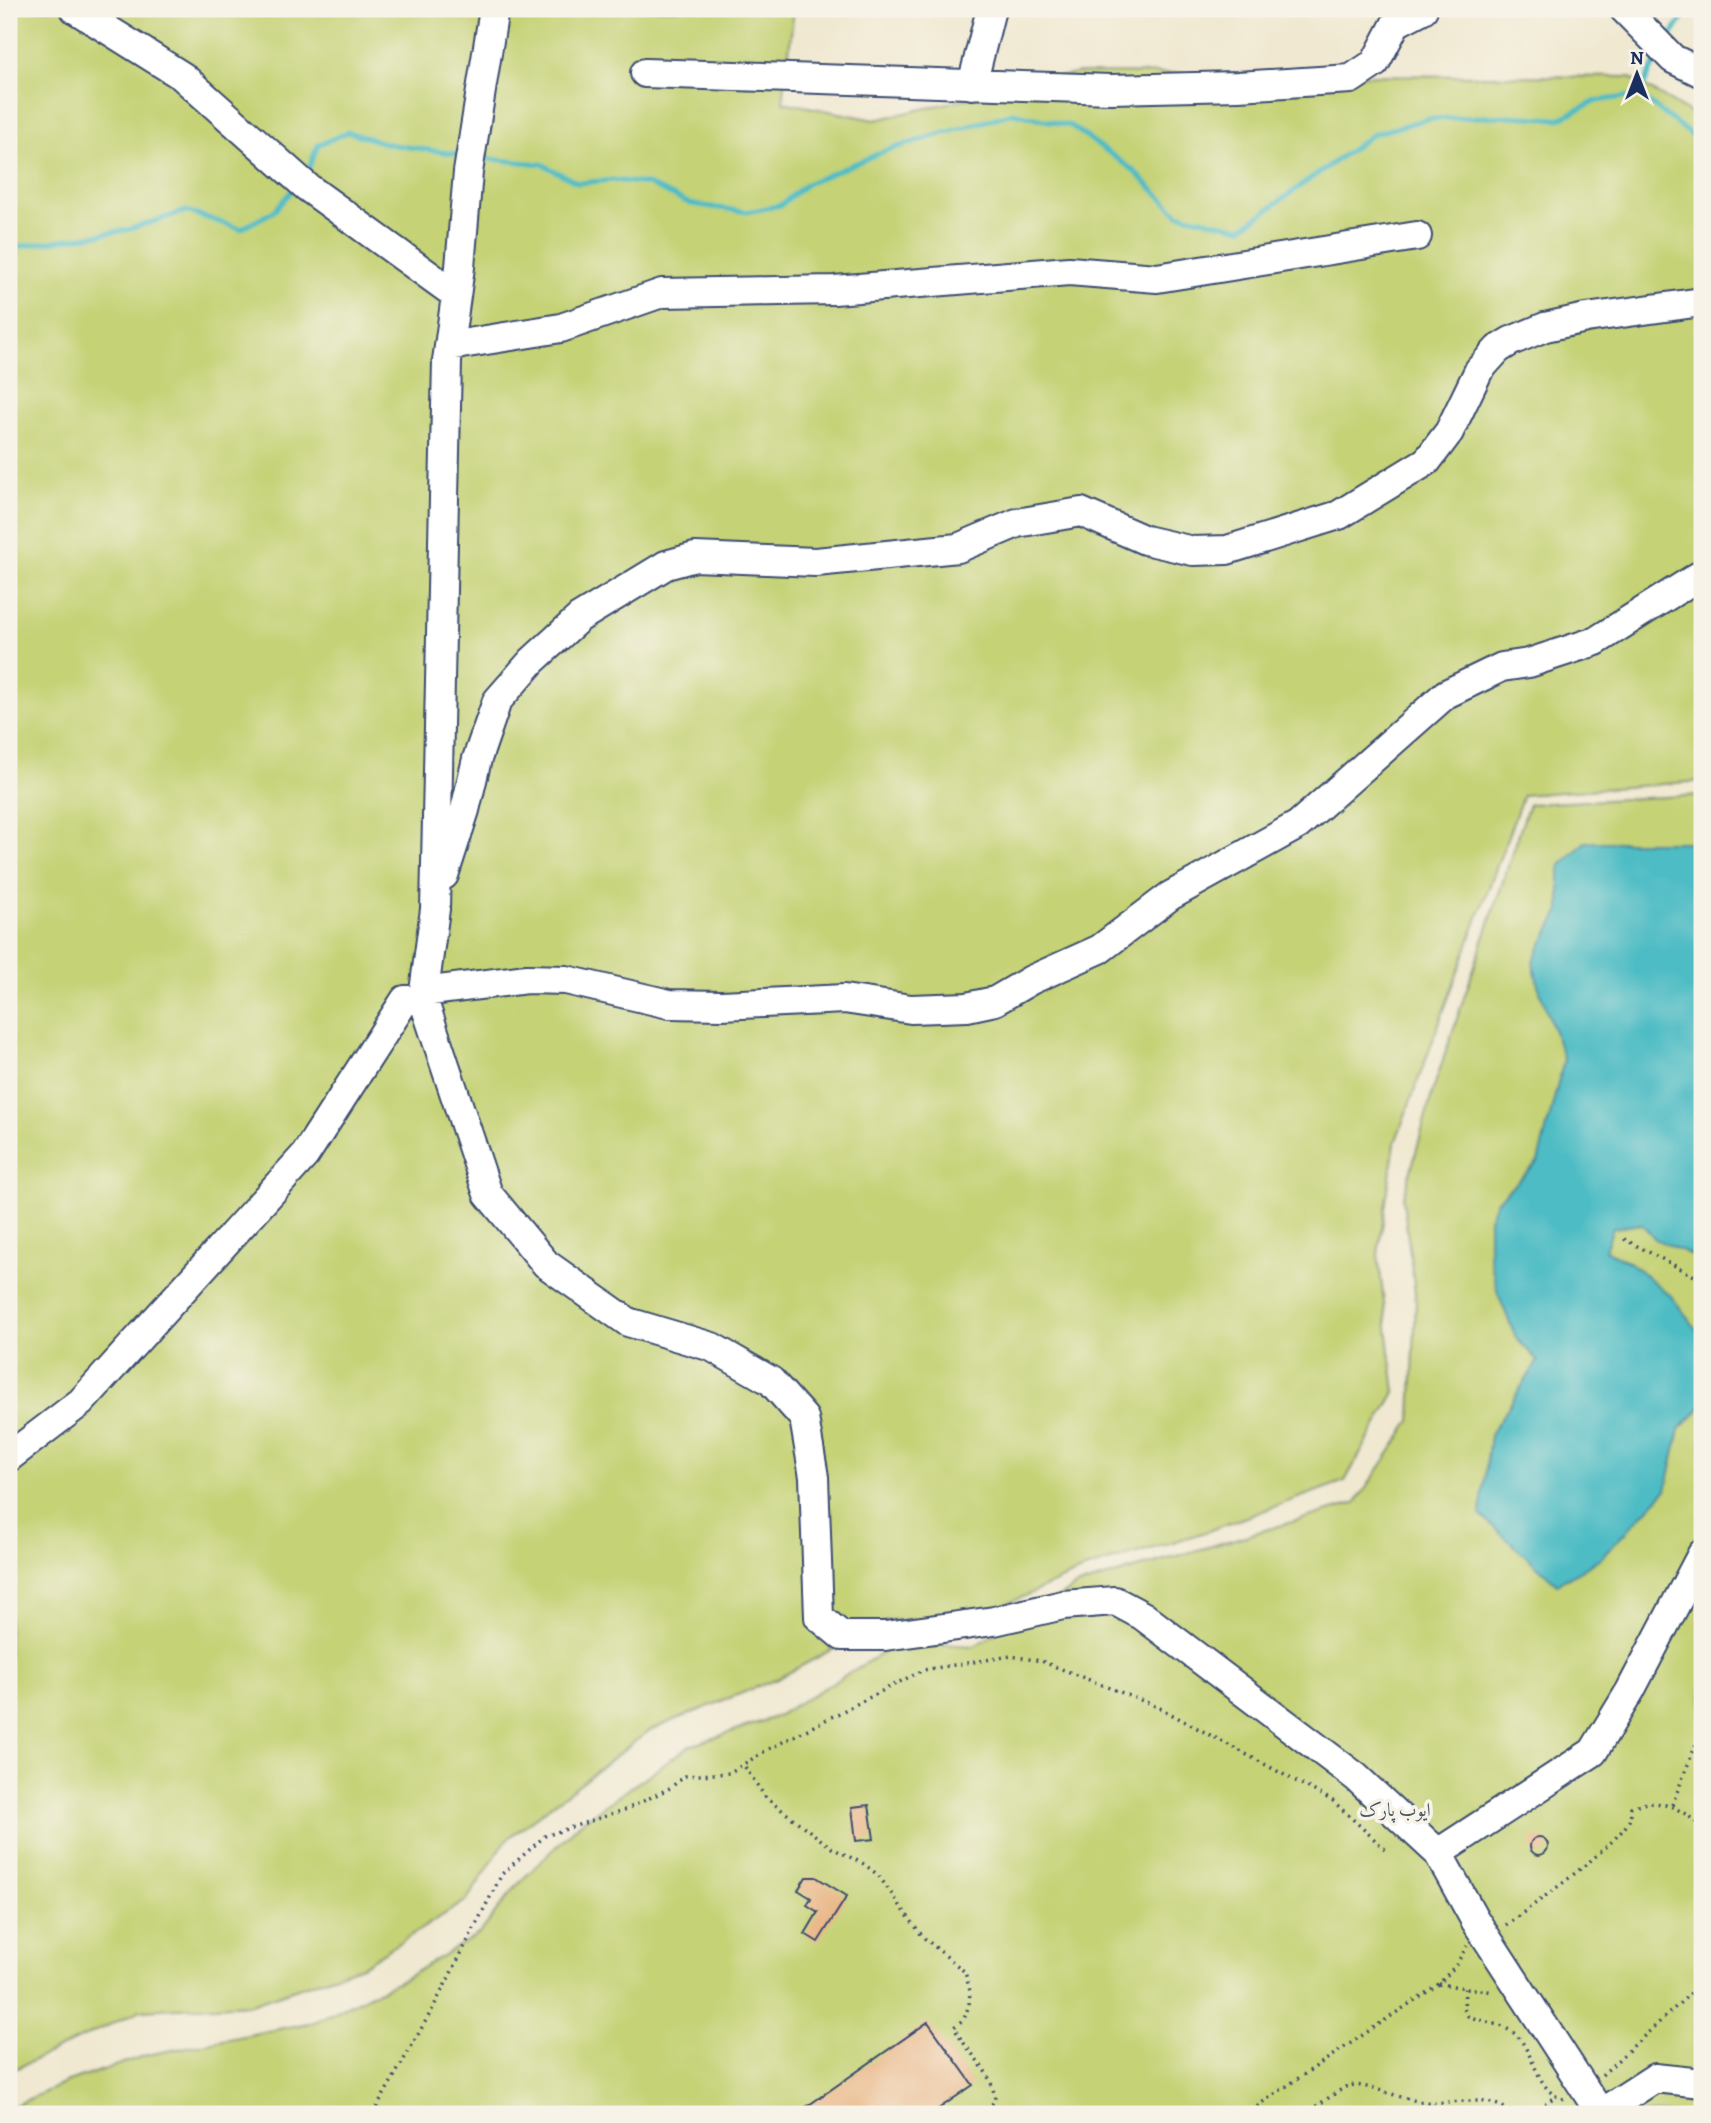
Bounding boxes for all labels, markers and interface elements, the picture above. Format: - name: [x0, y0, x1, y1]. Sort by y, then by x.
- north arrow: [1602, 38, 1672, 108]
- text: N: [1630, 45, 1644, 71]
- park label: ایوب پارک: [1359, 1797, 1431, 1823]

